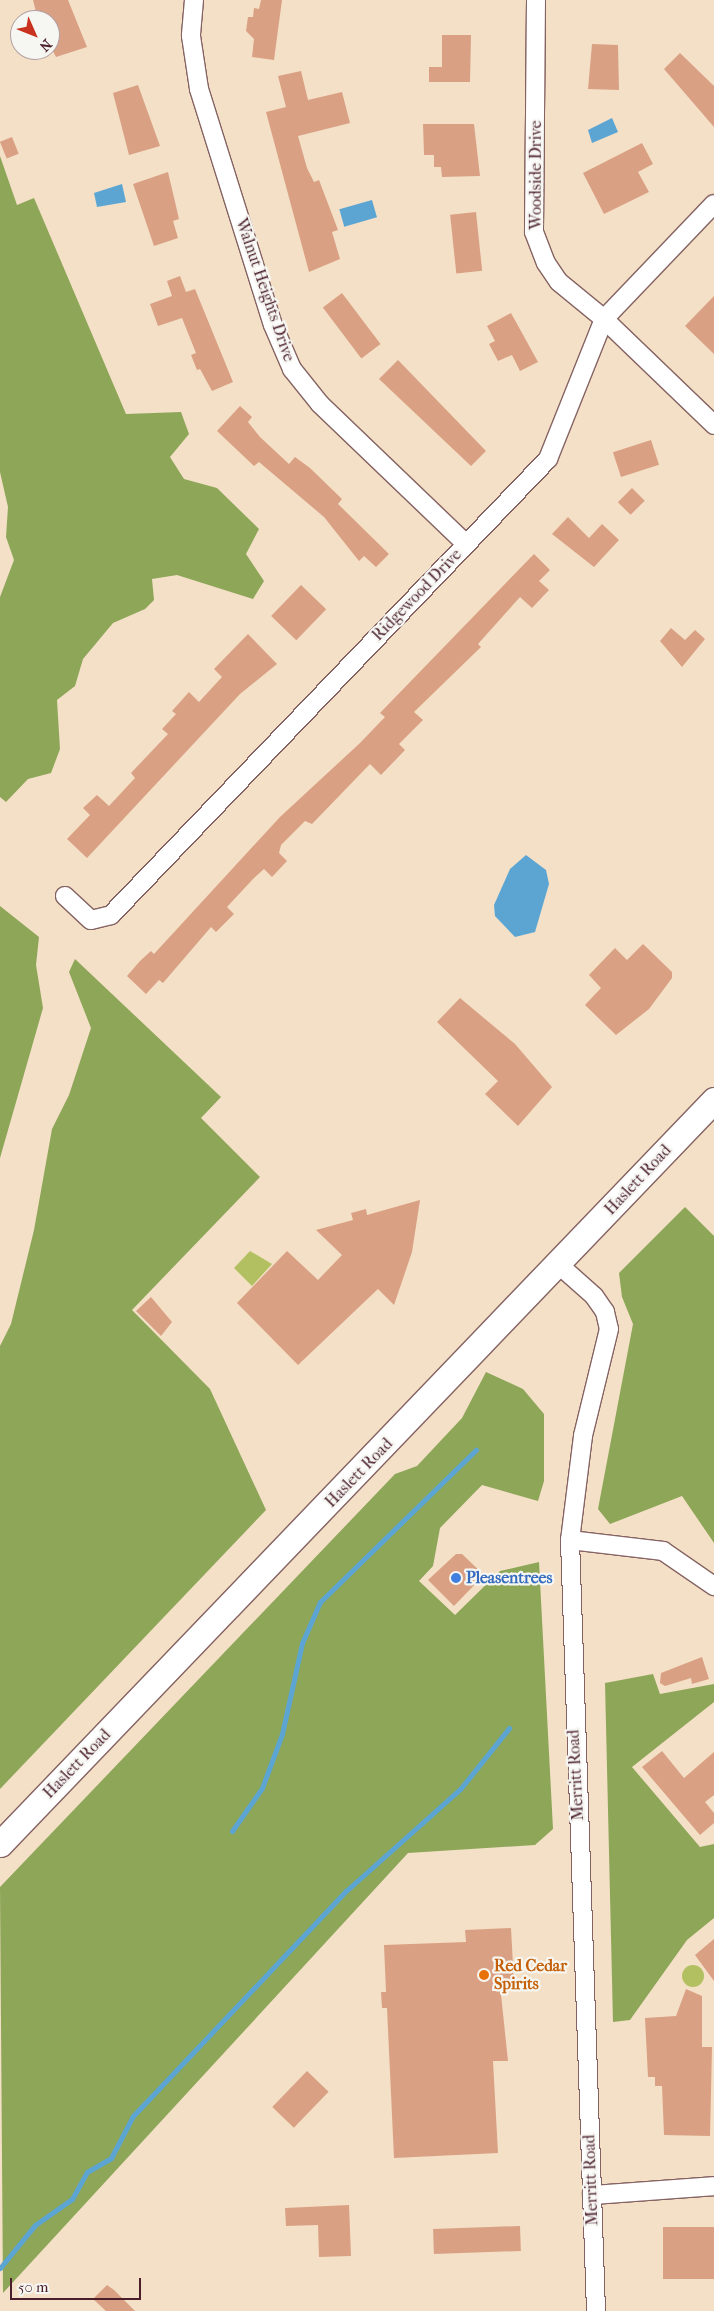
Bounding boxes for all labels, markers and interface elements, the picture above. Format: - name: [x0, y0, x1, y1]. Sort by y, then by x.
- north arrow: [10, 10, 60, 60]
- text: N: [36, 35, 55, 55]
- street label: Woodside Drive: [526, 120, 546, 230]
- street label: Walnut Heights Drive: [231, 216, 299, 364]
- street label: Ridgewood Drive: [368, 545, 466, 645]
- street label: Haslett Road: [601, 1141, 675, 1219]
- street label: Haslett Road: [321, 1434, 397, 1512]
- place label: Pleasentrees: [466, 1568, 552, 1588]
- marker: Pleasentrees: [450, 1572, 462, 1584]
- street label: Haslett Road: [39, 1725, 115, 1803]
- street label: Merritt Road: [564, 1729, 588, 1821]
- place label: Red Cedar Spirits: [494, 1956, 567, 1994]
- marker: Red Cedar Spirits: [478, 1969, 490, 1981]
- street label: Merritt Road: [580, 2134, 602, 2226]
- scale bar: [12, 2268, 144, 2300]
- text: 50 m: [18, 2278, 48, 2296]

